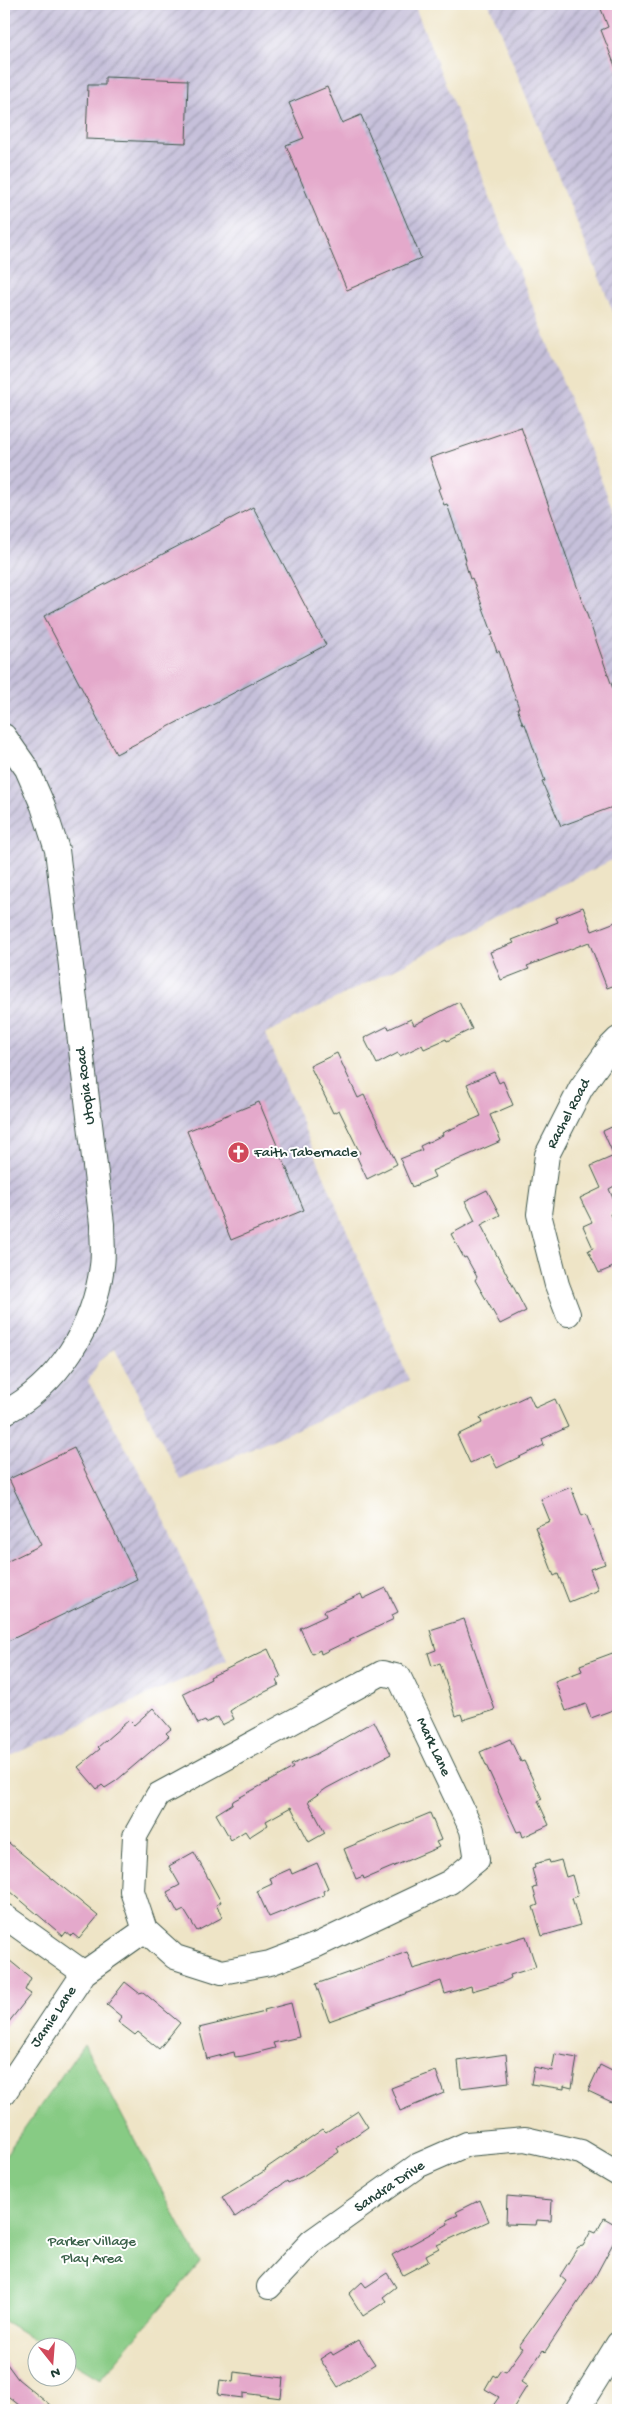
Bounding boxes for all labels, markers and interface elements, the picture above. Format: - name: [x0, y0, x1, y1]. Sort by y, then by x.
- street label: Utopia Road: [72, 1045, 100, 1126]
- street label: Rachel Road: [543, 1075, 596, 1152]
- church icon: Faith Tabernacle: [226, 1141, 250, 1165]
- place label: Faith Tabernacle: [253, 1144, 358, 1162]
- street label: Mark Lane: [412, 1715, 455, 1780]
- street label: Jamie Lane: [27, 1983, 81, 2051]
- street label: Sandra Drive: [351, 2157, 429, 2217]
- park label: Parker Village Play Area: [47, 2233, 136, 2268]
- north arrow: [28, 2336, 78, 2386]
- text: N: [48, 2363, 62, 2382]

